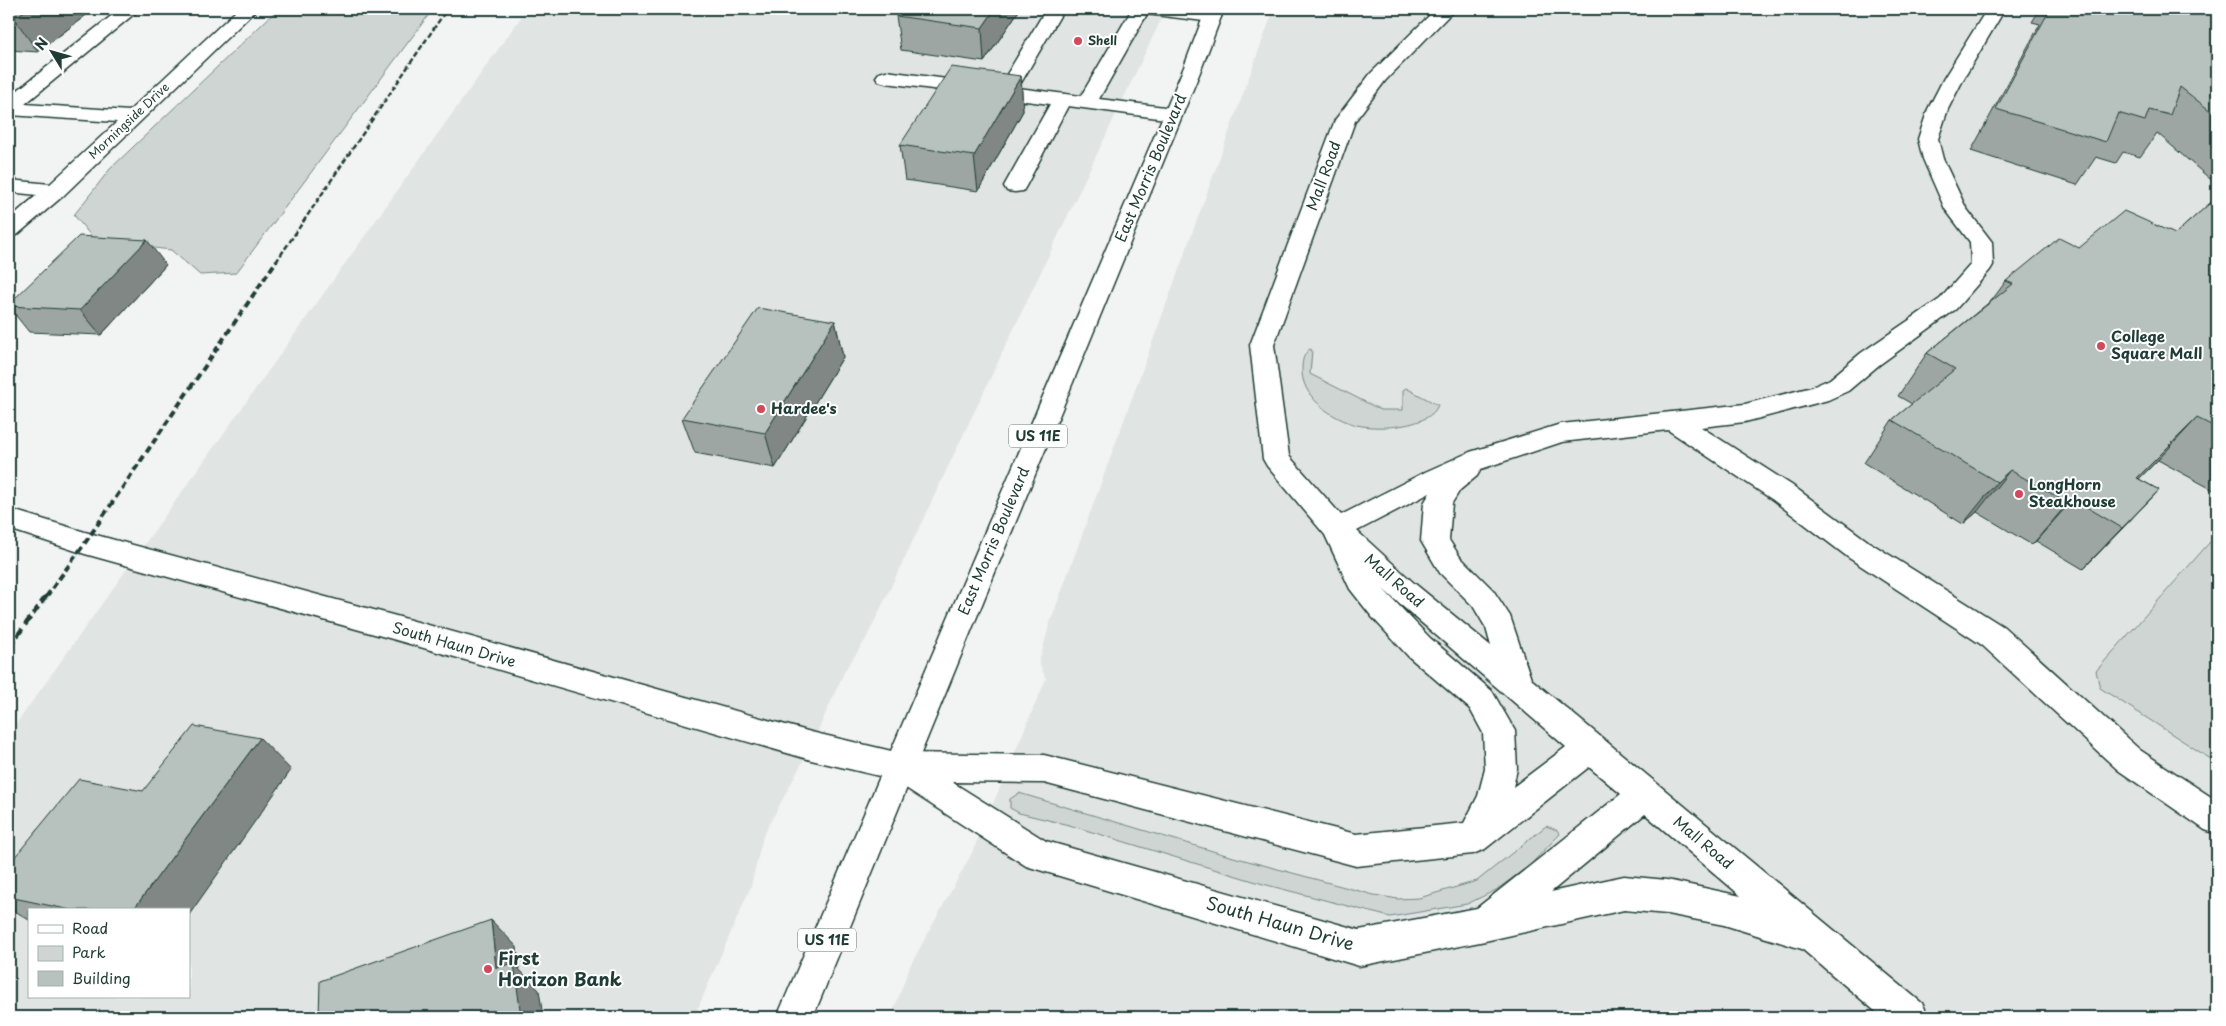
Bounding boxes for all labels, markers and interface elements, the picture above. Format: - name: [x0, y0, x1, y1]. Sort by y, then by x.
- north arrow: [28, 28, 78, 78]
- place label: Shell: [1088, 31, 1117, 49]
- text: N: [29, 33, 53, 55]
- marker: Shell: [1072, 35, 1084, 47]
- street label: Morningside Drive: [84, 78, 173, 163]
- street label: East Morris Boulevard: [1108, 90, 1191, 245]
- street label: Mall Road: [1299, 137, 1346, 213]
- place label: College Square Mall: [2111, 324, 2202, 364]
- marker: College Square Mall: [2095, 340, 2107, 352]
- place label: Hardee's: [771, 396, 837, 419]
- marker: Hardee's: [755, 403, 767, 415]
- road number: US 11E: [1009, 424, 1067, 448]
- street label: East Morris Boulevard: [951, 463, 1034, 618]
- place label: LongHorn Steakhouse: [2029, 472, 2116, 512]
- marker: LongHorn Steakhouse: [2013, 488, 2025, 500]
- street label: Mall Road: [1360, 547, 1430, 612]
- street label: South Haun Drive: [390, 615, 519, 672]
- street label: Mall Road: [1669, 810, 1739, 874]
- street label: South Haun Drive: [1203, 889, 1358, 957]
- legend: [28, 908, 190, 998]
- text: Road: [72, 916, 108, 939]
- road number: US 11E: [798, 928, 856, 952]
- text: Park: [72, 940, 106, 963]
- place label: First Horizon Bank: [498, 944, 622, 992]
- marker: First Horizon Bank: [482, 963, 494, 975]
- text: Building: [72, 966, 131, 989]

